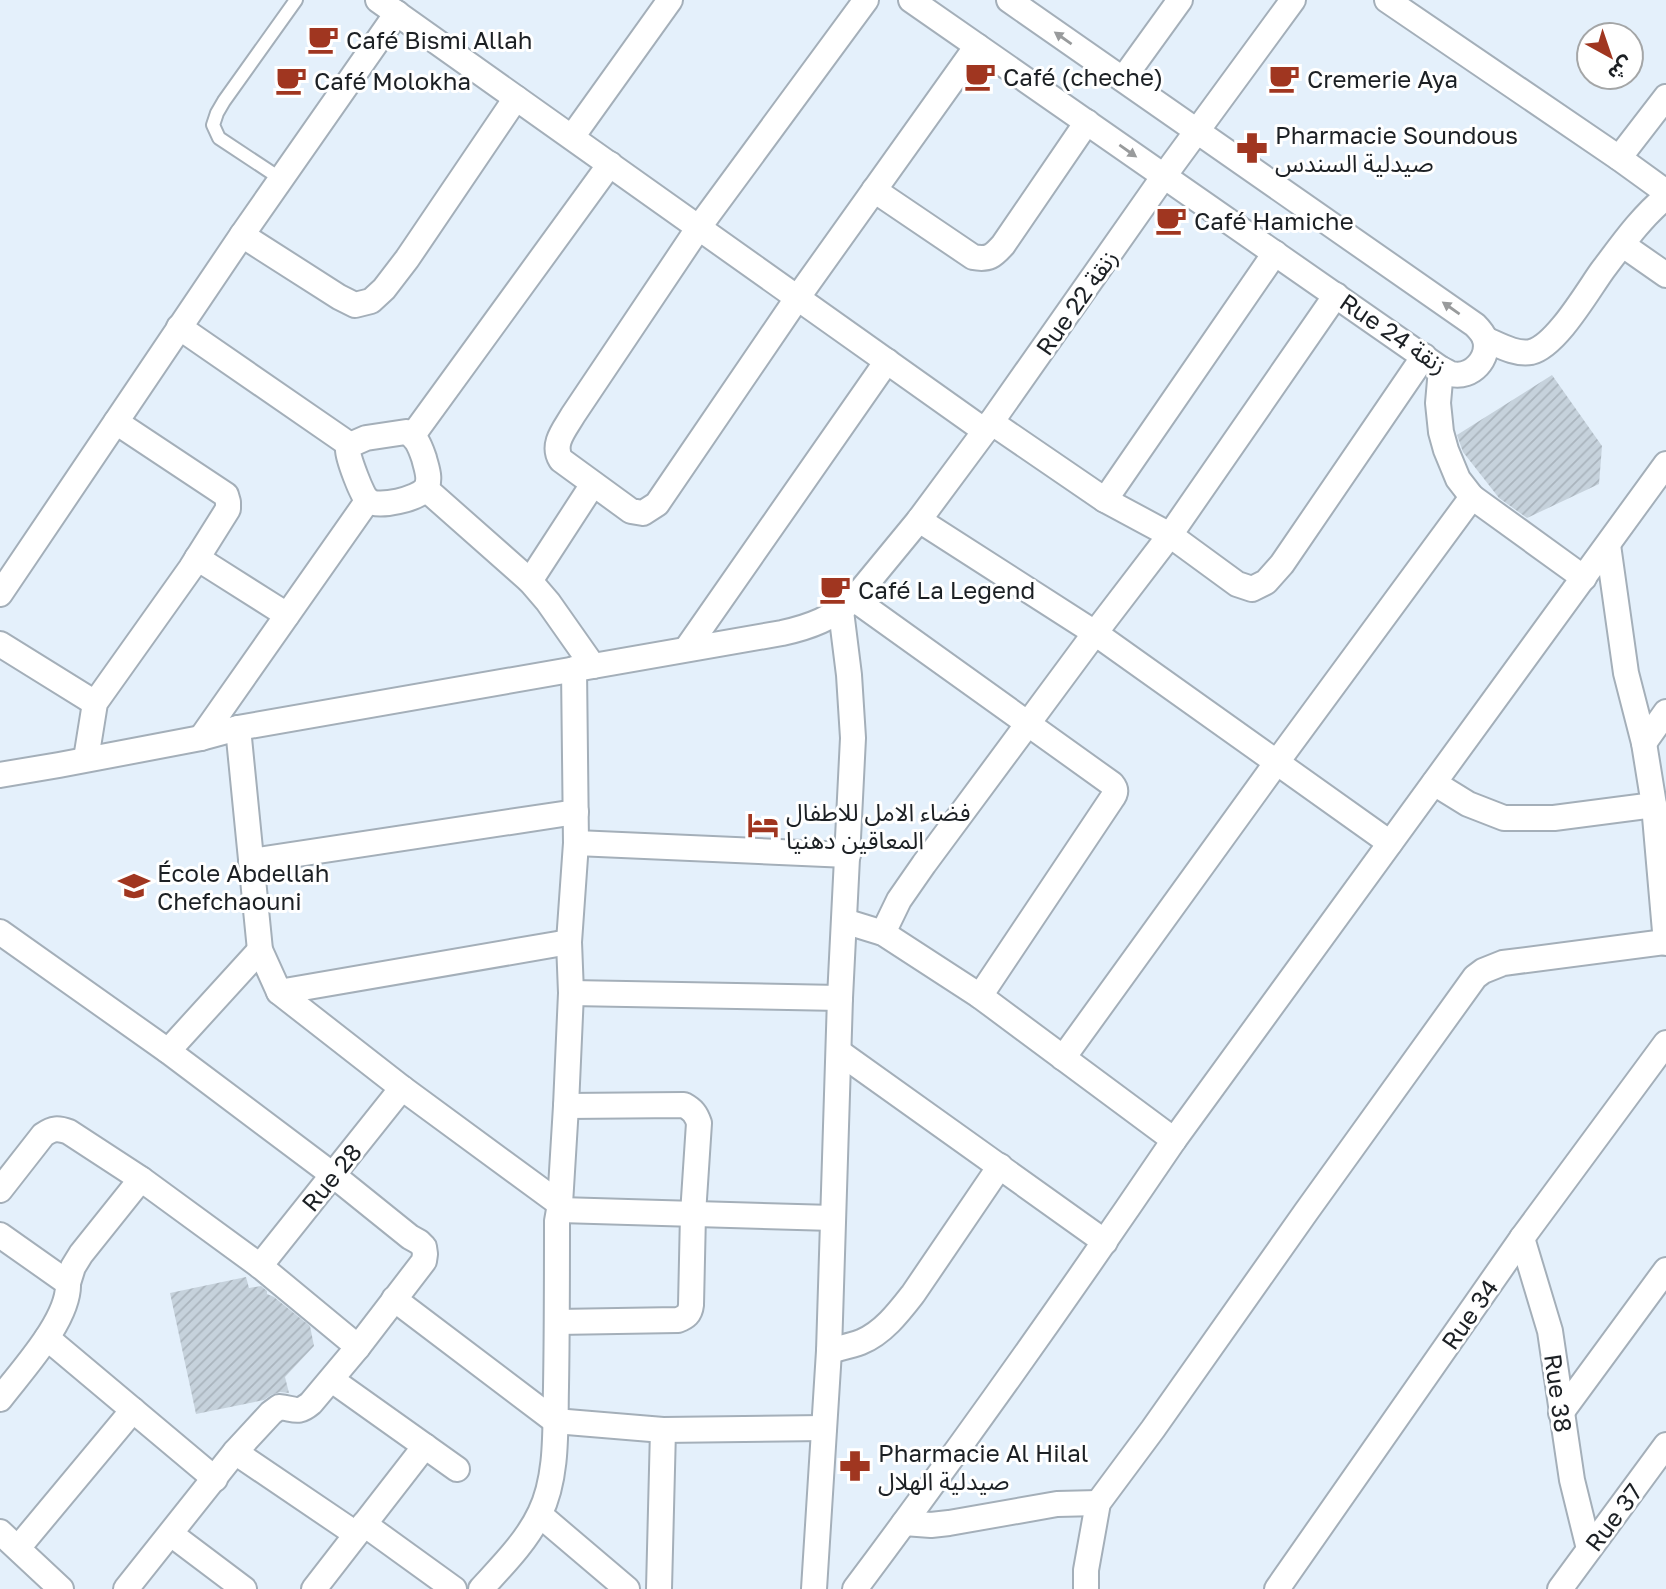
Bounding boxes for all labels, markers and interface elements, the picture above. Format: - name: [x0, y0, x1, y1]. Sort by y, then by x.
- north arrow: [1575, 21, 1645, 91]
- cafe icon: Café Bismi Allah: [306, 22, 340, 56]
- place label: Café Bismi Allah: [346, 25, 533, 54]
- one-way arrow: [1054, 32, 1073, 45]
- text: ش: [1604, 52, 1639, 87]
- cafe icon: Café (cheche): [963, 59, 997, 93]
- cafe icon: Cremerie Aya: [1267, 61, 1301, 95]
- place label: Café (cheche): [1003, 62, 1163, 91]
- cafe icon: Café Molokha: [274, 63, 308, 97]
- place label: Cremerie Aya: [1307, 64, 1458, 93]
- place label: Café Molokha: [314, 66, 471, 95]
- place label: Pharmacie Soundous صيدلية السندس: [1275, 120, 1518, 177]
- pharmacy icon: Pharmacie Soundous صيدلية السندس: [1235, 131, 1269, 165]
- one-way arrow: [1119, 144, 1137, 158]
- cafe icon: Café Hamiche: [1154, 203, 1188, 237]
- place label: Café Hamiche: [1194, 206, 1354, 235]
- street label: Rue 22 زنقة: [1029, 244, 1124, 361]
- street label: Rue 24 زنقة: [1334, 287, 1453, 380]
- one-way arrow: [1442, 301, 1460, 315]
- cafe icon: Café La Legend: [818, 572, 852, 606]
- place label: Café La Legend: [858, 575, 1035, 604]
- place label: فضاء الامل للاطفال المعاقين دهنيا: [786, 797, 971, 854]
- hotel icon: فضاء الامل للاطفال المعاقين دهنيا: [746, 808, 780, 842]
- place label: École Abdellah Chefchaouni: [157, 858, 329, 915]
- school or university icon: École Abdellah Chefchaouni: [117, 869, 151, 903]
- street label: Rue 28: [295, 1137, 367, 1217]
- street label: Rue 34: [1434, 1273, 1504, 1355]
- street label: Rue 38: [1539, 1352, 1579, 1434]
- place label: Pharmacie Al Hilal صيدلية الهلال: [878, 1438, 1089, 1496]
- pharmacy icon: Pharmacie Al Hilal صيدلية الهلال: [838, 1449, 872, 1483]
- street label: Rue 37: [1578, 1478, 1648, 1556]

